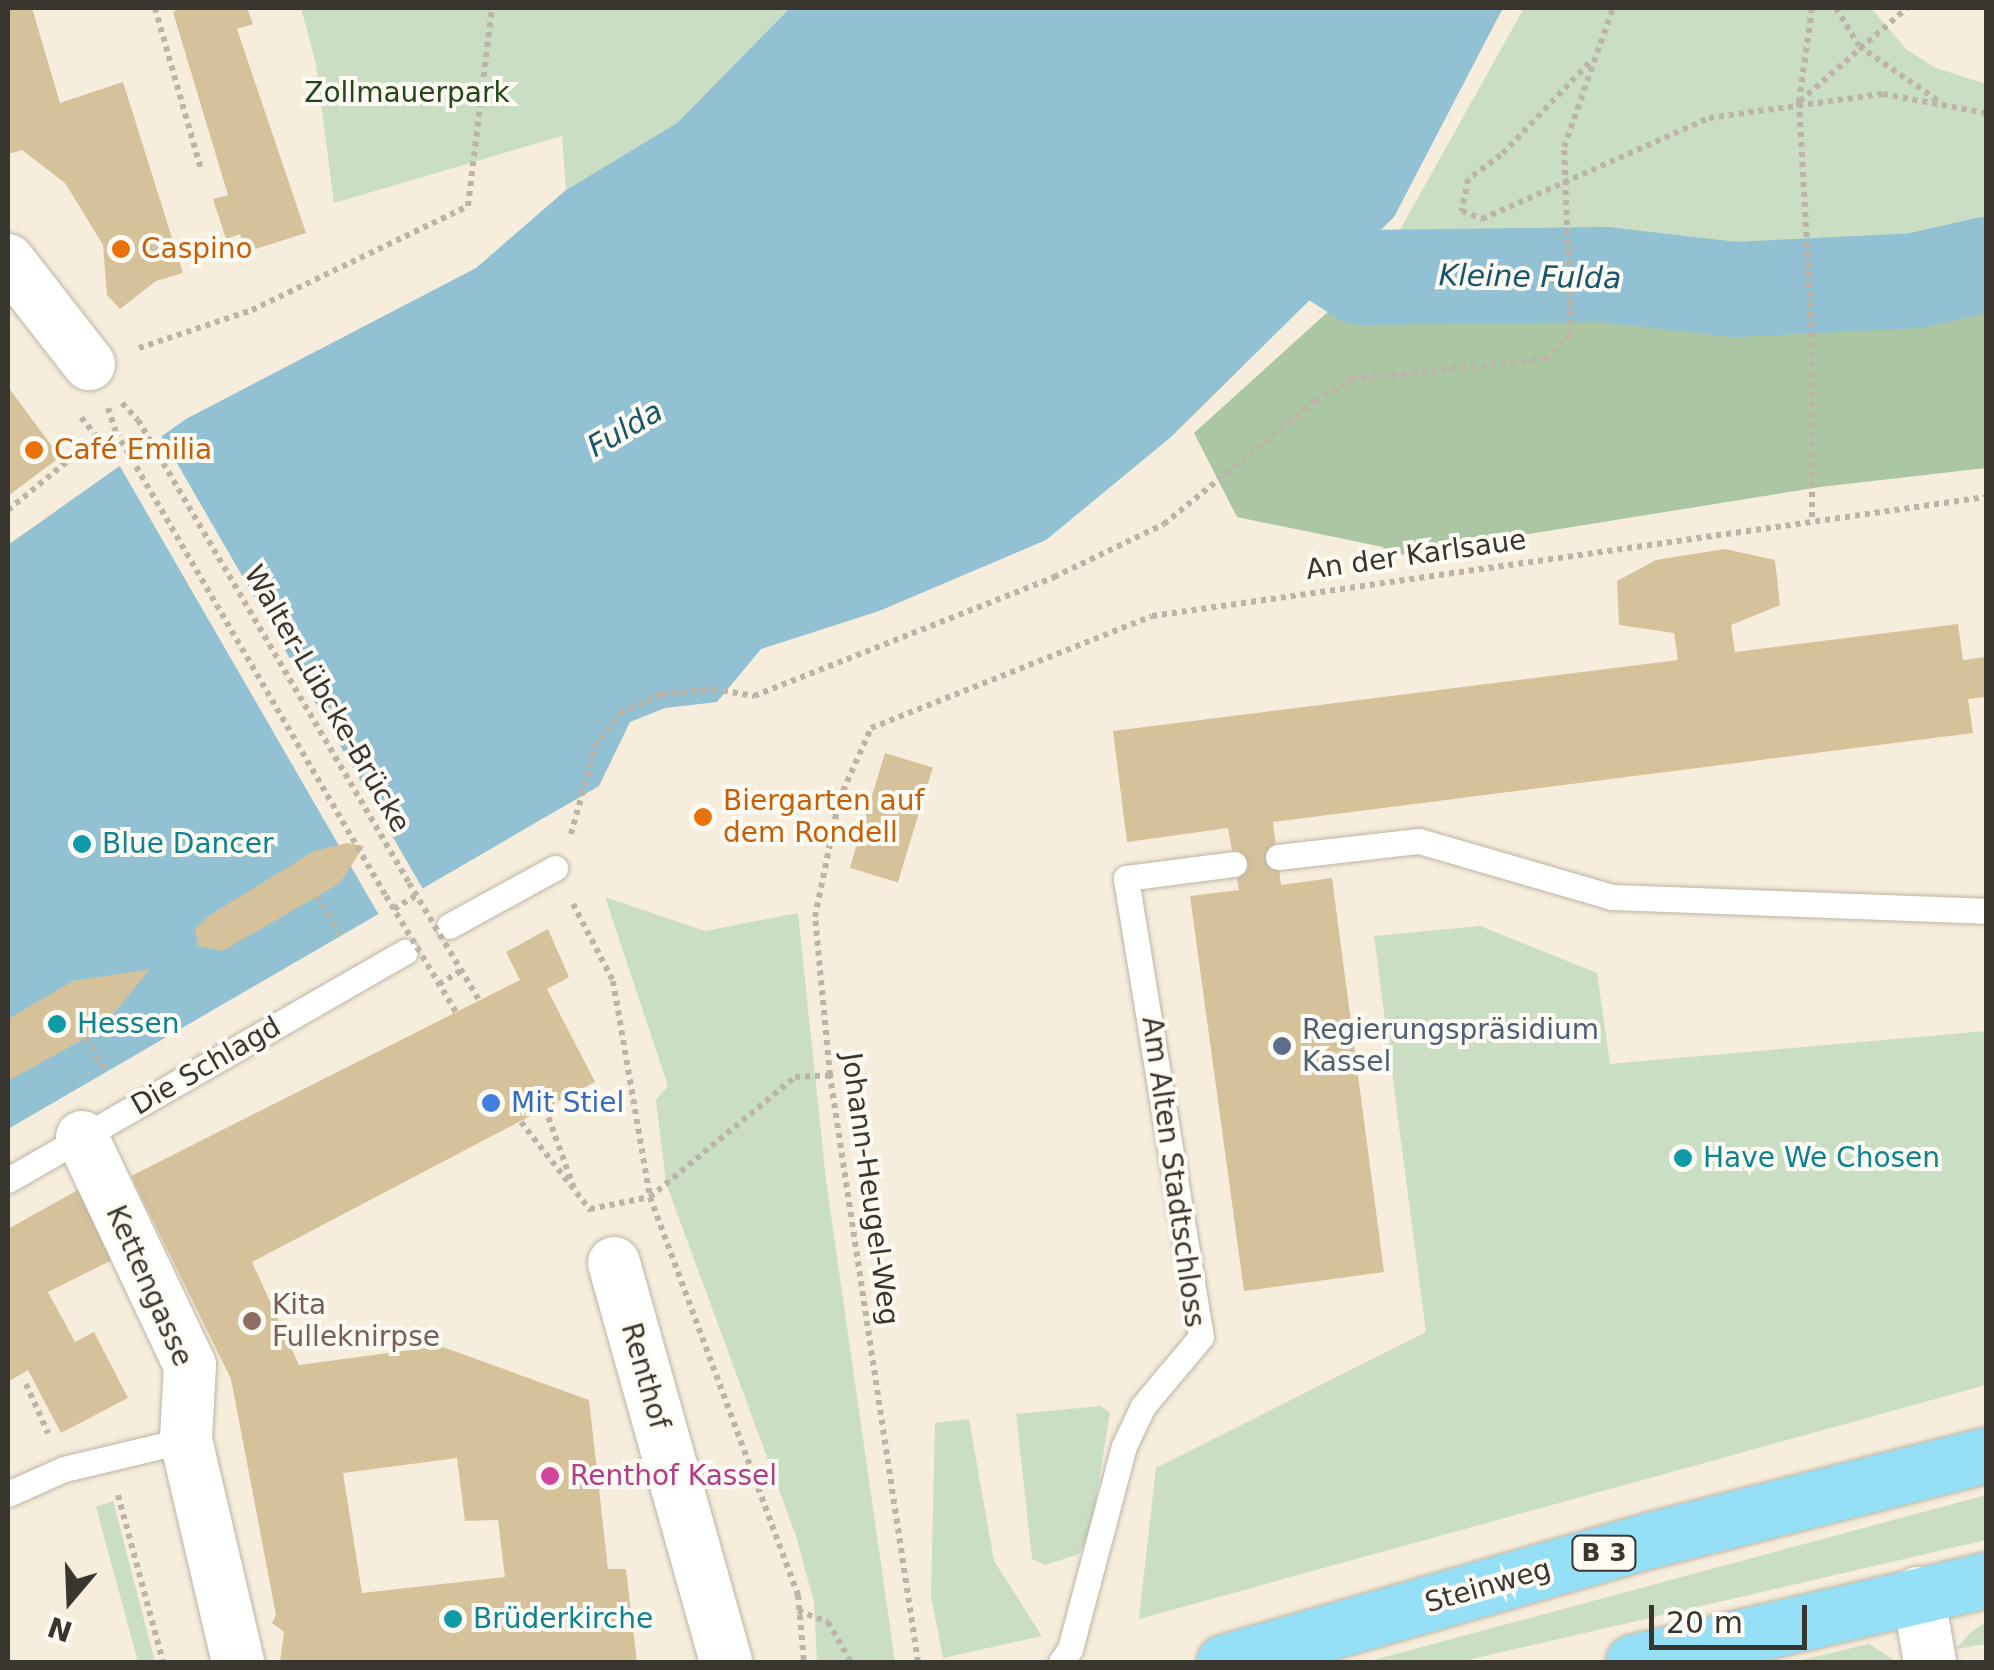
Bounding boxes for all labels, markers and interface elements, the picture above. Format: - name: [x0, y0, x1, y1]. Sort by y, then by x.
- park label: Zollmauerpark: [304, 76, 510, 110]
- place label: Caspino: [141, 232, 253, 266]
- marker: Caspino: [110, 238, 132, 260]
- water label: Kleine Fulda: [1438, 257, 1622, 297]
- water label: Fulda: [581, 393, 669, 465]
- place label: Café Emilia: [54, 433, 212, 467]
- marker: Café Emilia: [23, 439, 45, 461]
- street label: An der Karlsaue: [1304, 523, 1528, 587]
- street label: Walter-Lübcke-Brücke: [237, 560, 417, 838]
- place label: Biergarten auf dem Rondell: [723, 784, 924, 850]
- marker: Biergarten auf dem Rondell: [692, 806, 714, 828]
- place label: Blue Dancer: [102, 827, 273, 861]
- marker: Blue Dancer: [71, 833, 93, 855]
- place label: Hessen: [77, 1007, 179, 1041]
- street label: Die Schlagd: [125, 1010, 287, 1122]
- marker: Hessen: [46, 1013, 68, 1035]
- place label: Regierungspräsidium Kassel: [1302, 1013, 1599, 1079]
- street label: Am Alten Stadtschloss: [1135, 1014, 1211, 1330]
- marker: Regierungspräsidium Kassel: [1271, 1035, 1293, 1057]
- street label: Johann-Heugel-Weg: [834, 1051, 906, 1327]
- place label: Mit Stiel: [511, 1086, 624, 1120]
- marker: Mit Stiel: [480, 1092, 502, 1114]
- place label: Have We Chosen: [1703, 1141, 1940, 1175]
- marker: Have We Chosen: [1672, 1147, 1694, 1169]
- street label: Kettengasse: [99, 1200, 199, 1372]
- place label: Kita Fulleknirpse: [272, 1288, 440, 1354]
- marker: Kita Fulleknirpse: [241, 1310, 263, 1332]
- street label: Renthof: [614, 1319, 676, 1433]
- place label: Renthof Kassel: [570, 1459, 777, 1493]
- marker: Renthof Kassel: [539, 1465, 561, 1487]
- road number: B 3: [1569, 1533, 1639, 1573]
- north arrow: [20, 1550, 120, 1650]
- street label: Steinweg: [1421, 1552, 1555, 1620]
- scale bar: [1654, 1585, 1812, 1647]
- place label: Brüderkirche: [473, 1602, 653, 1636]
- text: 20 m: [1666, 1605, 1743, 1640]
- marker: Brüderkirche: [442, 1608, 464, 1630]
- text: N: [44, 1609, 77, 1648]

